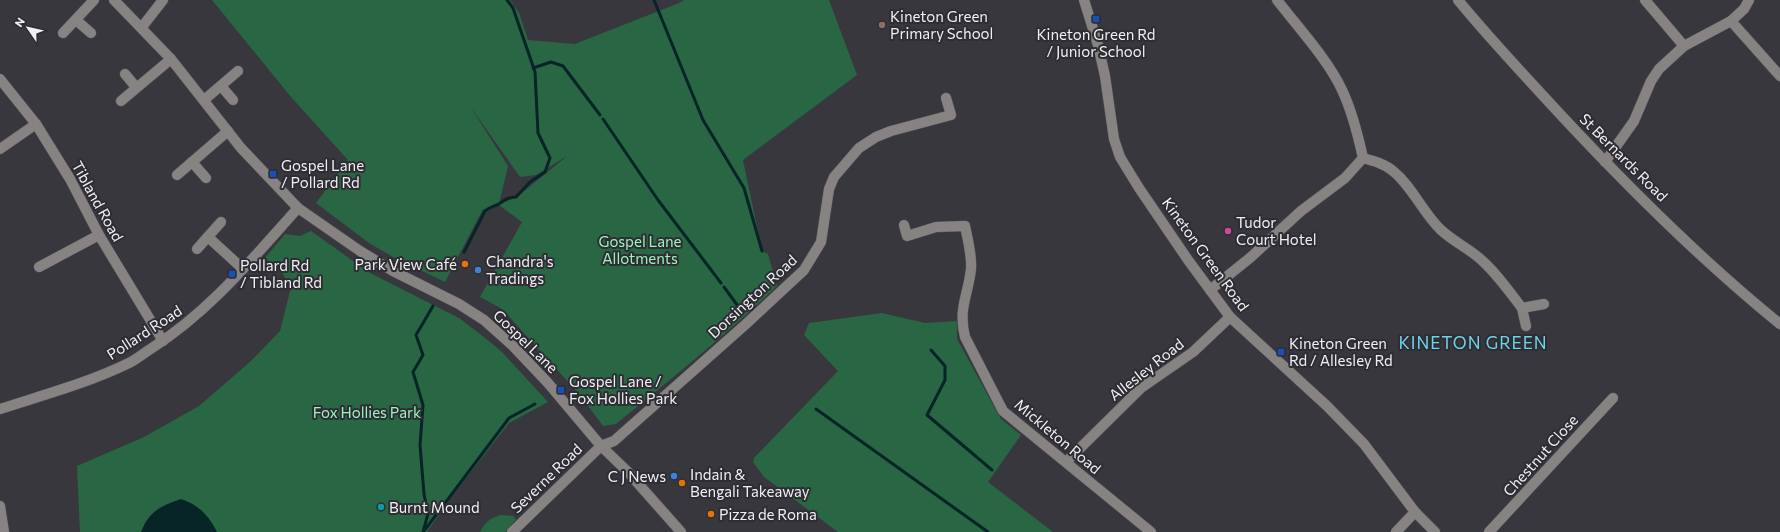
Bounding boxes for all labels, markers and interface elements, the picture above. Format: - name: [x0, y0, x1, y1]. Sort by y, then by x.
- place label: Kineton Green Primary School: [890, 7, 993, 42]
- north arrow: [8, 8, 48, 48]
- marker: Kineton Green Rd / Junior School: [1091, 14, 1101, 24]
- text: N: [12, 15, 27, 29]
- marker: Kineton Green Primary School: [877, 20, 887, 30]
- place label: Kineton Green Rd / Junior School: [1036, 25, 1156, 60]
- street label: St Bernards Road: [1576, 109, 1672, 205]
- place label: Gospel Lane / Pollard Rd: [281, 156, 364, 191]
- street label: Tibland Road: [69, 158, 127, 244]
- marker: Gospel Lane / Pollard Rd: [268, 169, 278, 179]
- street label: Kineton Green Road: [1159, 194, 1253, 314]
- place label: Tudor Court Hotel: [1236, 213, 1317, 248]
- marker: Tudor Court Hotel: [1223, 226, 1233, 236]
- park label: Gospel Lane Allotments: [598, 232, 682, 267]
- street label: Dorsington Road: [704, 250, 800, 342]
- place label: Chandra's Tradings: [486, 252, 554, 287]
- place label: Park View Café: [354, 255, 457, 273]
- place label: Pollard Rd / Tibland Rd: [240, 256, 322, 291]
- marker: Park View Café: [460, 259, 470, 269]
- marker: Chandra's Tradings: [473, 265, 483, 275]
- marker: Pollard Rd / Tibland Rd: [227, 269, 237, 279]
- street label: Pollard Road: [103, 301, 185, 363]
- street label: Gospel Lane: [490, 306, 562, 376]
- district label: KINETON GREEN: [1398, 332, 1548, 353]
- street label: Allesley Road: [1105, 334, 1187, 404]
- place label: Kineton Green Rd / Allesley Rd: [1289, 334, 1393, 369]
- marker: Kineton Green Rd / Allesley Rd: [1276, 347, 1286, 357]
- place label: Gospel Lane / Fox Hollies Park: [569, 372, 677, 407]
- marker: Gospel Lane / Fox Hollies Park: [556, 385, 566, 395]
- street label: Mickleton Road: [1011, 395, 1105, 477]
- park label: Fox Hollies Park: [313, 403, 421, 421]
- street label: Chestnut Close: [1499, 411, 1581, 499]
- street label: Severne Road: [507, 439, 585, 517]
- place label: Indain & Bengali Takeaway: [690, 465, 810, 500]
- place label: C J News: [608, 467, 666, 485]
- marker: C J News: [669, 471, 679, 481]
- marker: Indain & Bengali Takeaway: [677, 478, 687, 488]
- place label: Burnt Mound: [389, 498, 480, 516]
- marker: Burnt Mound: [376, 502, 386, 512]
- place label: Pizza de Roma: [719, 505, 817, 523]
- marker: Pizza de Roma: [706, 509, 716, 519]

